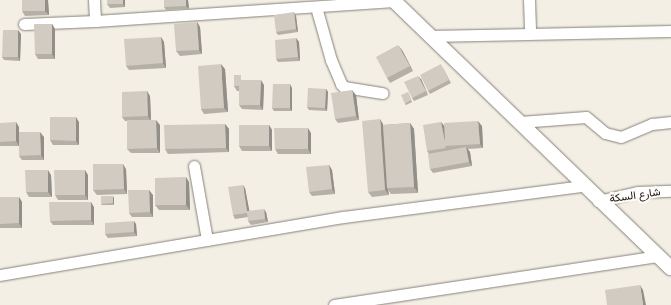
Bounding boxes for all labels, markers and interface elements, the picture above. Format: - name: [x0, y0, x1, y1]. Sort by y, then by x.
- street label: شارع السكة: [609, 185, 661, 205]

